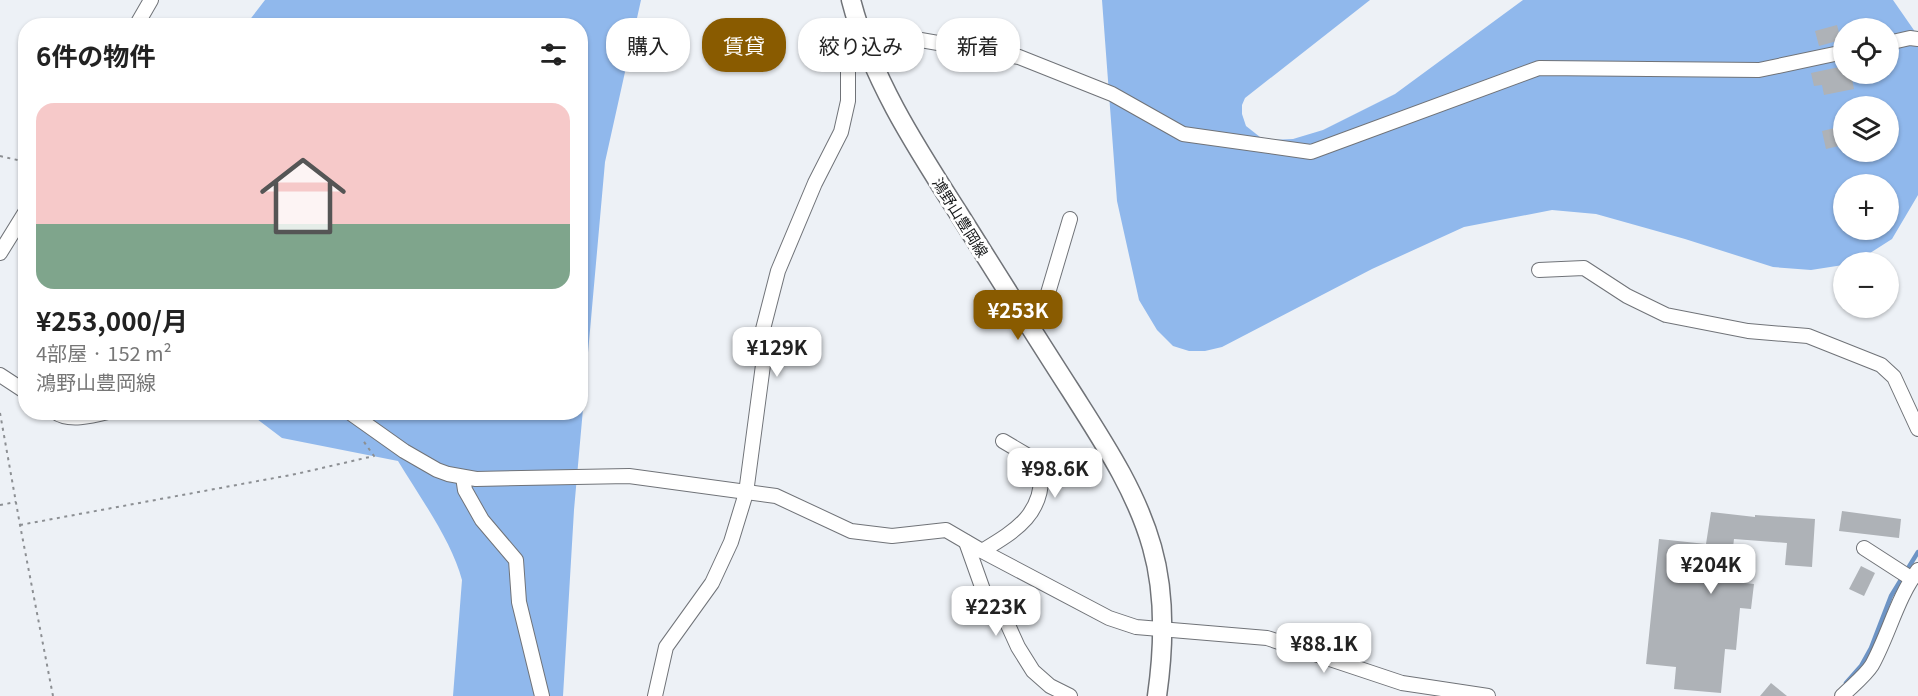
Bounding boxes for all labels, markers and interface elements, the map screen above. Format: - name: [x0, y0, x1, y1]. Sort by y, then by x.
- chip: 購入: [606, 18, 690, 72]
- chip: 賃貸: [702, 18, 786, 72]
- chip: 絞り込み: [798, 18, 924, 72]
- chip: 新着: [936, 18, 1020, 72]
- map controls: [1833, 18, 1899, 318]
- button: locate: [1833, 18, 1899, 84]
- text: 6件の物件: [36, 36, 155, 73]
- icon: filters: [537, 38, 570, 71]
- button: layers: [1833, 96, 1899, 162]
- icon: home: [249, 142, 357, 250]
- street label: 鴻野山豊岡線: [928, 173, 994, 261]
- button: +: [1833, 174, 1899, 240]
- button: −: [1833, 252, 1899, 318]
- pin: ¥253K: [976, 290, 1060, 341]
- text: ¥253K: [988, 295, 1048, 324]
- text: ¥253,000/月: [36, 301, 188, 338]
- pin: ¥129K: [735, 327, 819, 378]
- text: ¥129K: [747, 332, 807, 361]
- text: 4部屋 · 152 m²: [36, 338, 172, 367]
- text: 鴻野山豊岡線: [36, 367, 156, 396]
- pin: ¥98.6K: [1006, 448, 1104, 499]
- text: ¥98.6K: [1021, 453, 1089, 482]
- pin: ¥204K: [1669, 544, 1753, 595]
- text: ¥204K: [1681, 549, 1741, 578]
- pin: ¥223K: [954, 586, 1038, 637]
- text: ¥223K: [966, 591, 1026, 620]
- pin: ¥88.1K: [1275, 623, 1373, 674]
- text: ¥88.1K: [1290, 628, 1358, 657]

